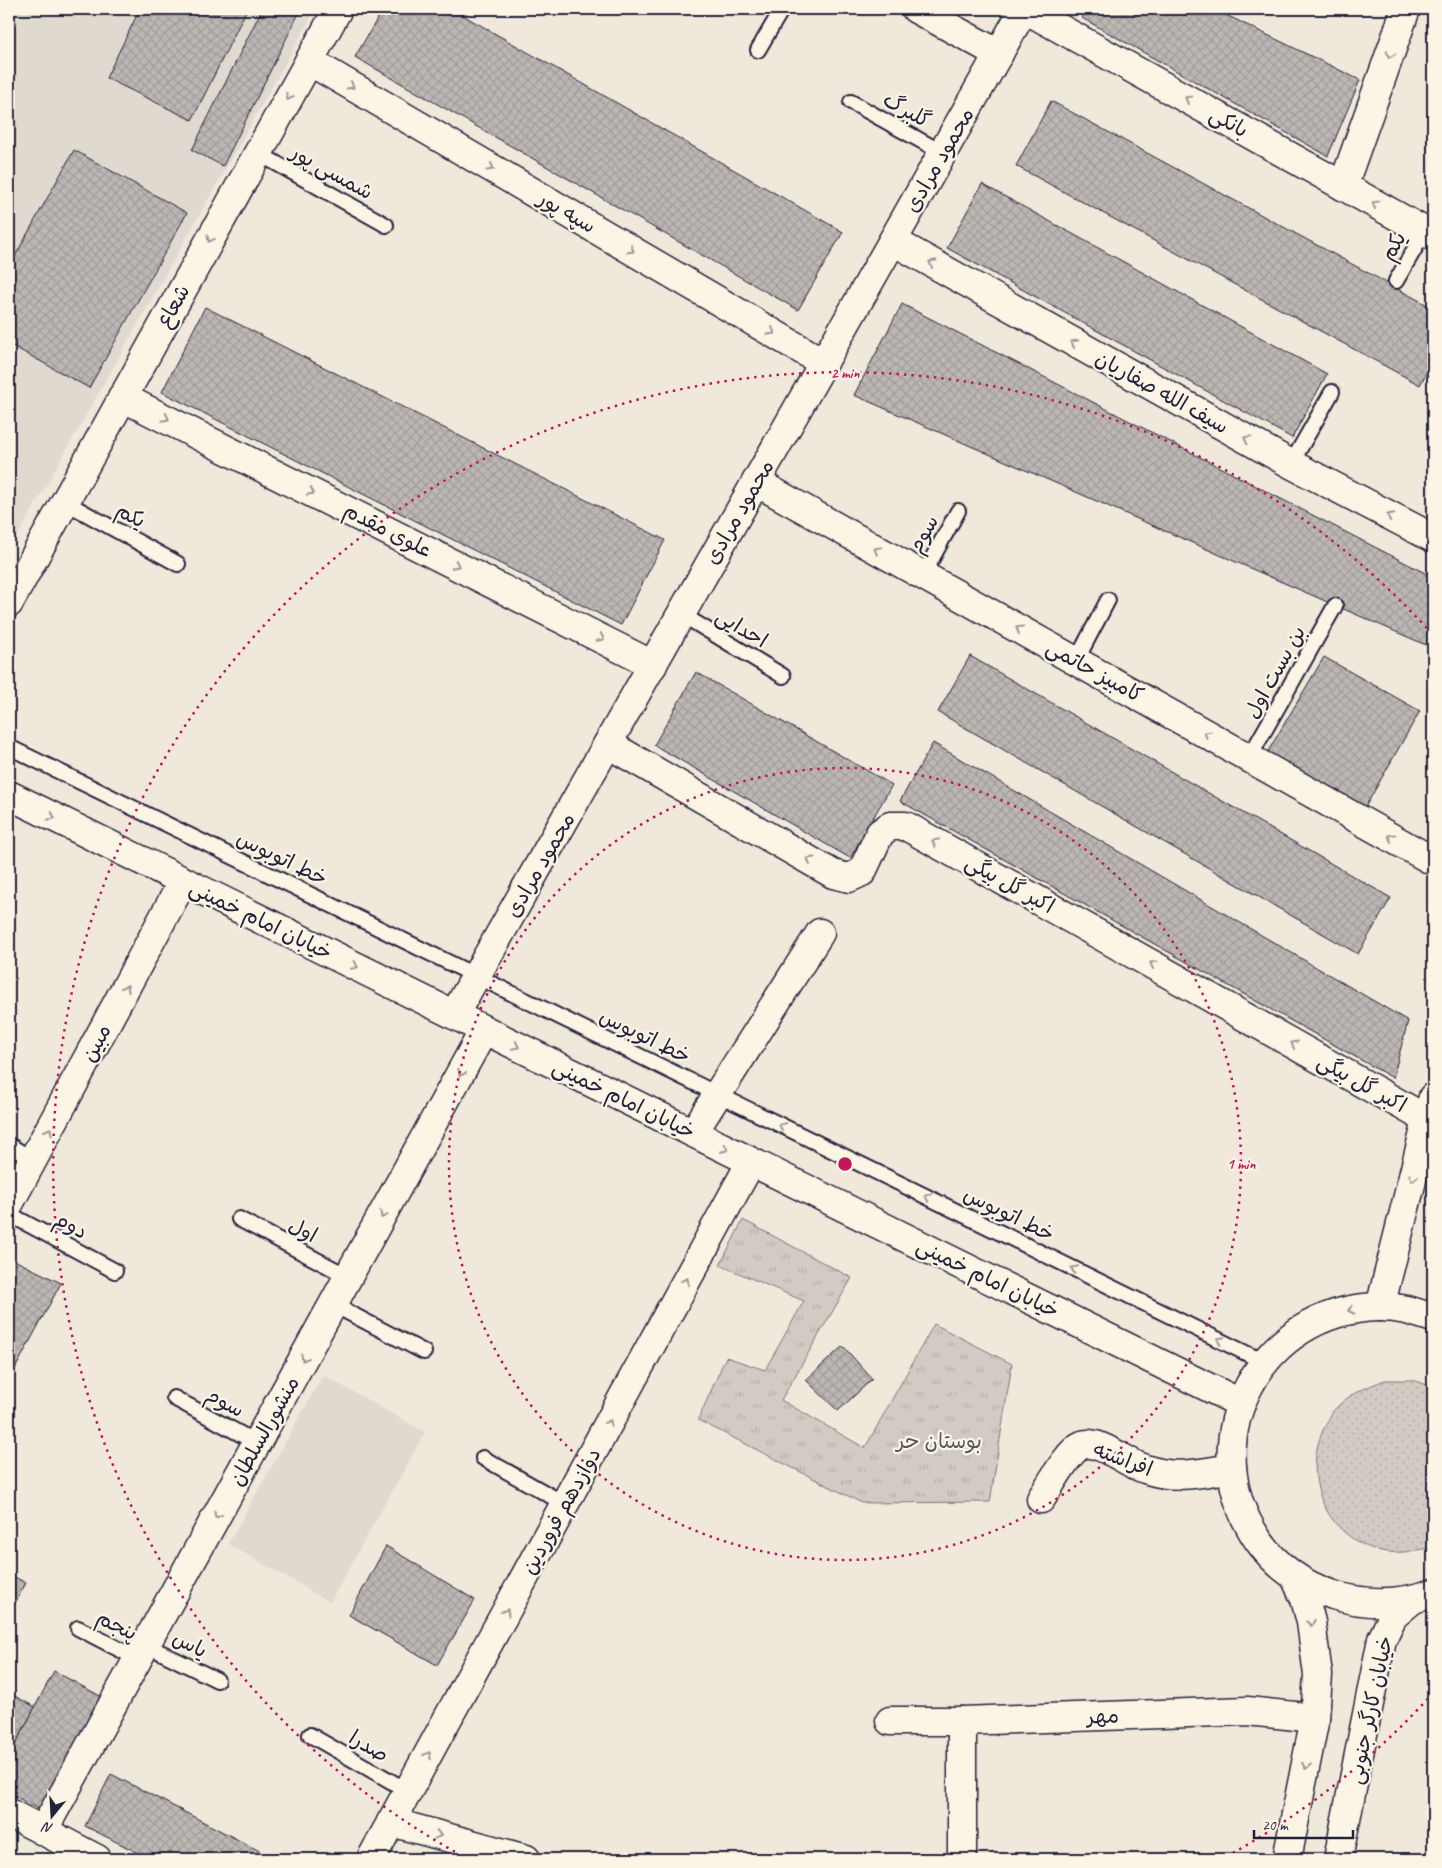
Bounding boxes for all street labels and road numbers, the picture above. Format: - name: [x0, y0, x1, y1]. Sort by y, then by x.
- street label: گلبرگ: [878, 86, 936, 134]
- street label: بانکی: [1205, 101, 1253, 144]
- street label: محمود مرادی: [899, 103, 979, 217]
- street label: شمسی پور: [284, 138, 378, 206]
- street label: سپه پور: [532, 184, 601, 239]
- street label: یکم: [1374, 227, 1414, 267]
- street label: شعاع: [151, 280, 197, 333]
- street label: سیف الله صفاریان: [1091, 345, 1233, 439]
- street label: محمود مرادی: [699, 455, 779, 569]
- street label: یکم: [110, 496, 150, 536]
- street label: علوی مقدم: [338, 497, 437, 566]
- street label: سوم: [902, 510, 947, 559]
- street label: احدایی: [711, 602, 773, 654]
- street label: بن بست اول: [1239, 621, 1311, 723]
- street label: کامبیز حاتمی: [1041, 634, 1148, 709]
- street label: محمود مرادی: [500, 808, 580, 922]
- street label: خط اتوبوس: [232, 825, 332, 891]
- street label: اکبر گل بیگی: [960, 849, 1059, 920]
- street label: خیابان امام خمینی: [184, 874, 337, 968]
- street label: خط اتوبوس: [595, 1003, 695, 1069]
- street label: مبین: [75, 1020, 117, 1066]
- street label: اکبر گل بیگی: [1312, 1048, 1411, 1119]
- street label: خیابان امام خمینی: [547, 1053, 700, 1147]
- street label: خط اتوبوس: [959, 1181, 1059, 1247]
- street label: دوم: [48, 1206, 92, 1247]
- street label: اول: [284, 1212, 322, 1248]
- street label: خیابان امام خمینی: [911, 1232, 1064, 1326]
- street label: منشورالسلطان: [223, 1372, 306, 1491]
- street label: سوم: [200, 1381, 249, 1425]
- street label: افراشته: [1090, 1436, 1156, 1482]
- street label: دوازدهم فروردین: [515, 1443, 609, 1580]
- street label: پنجم: [91, 1604, 142, 1649]
- street label: یاس: [168, 1625, 212, 1663]
- street label: خیابان کارگر جنوبی: [1342, 1633, 1399, 1787]
- street label: مهر: [1085, 1702, 1119, 1730]
- street label: صدرا: [344, 1724, 394, 1768]

